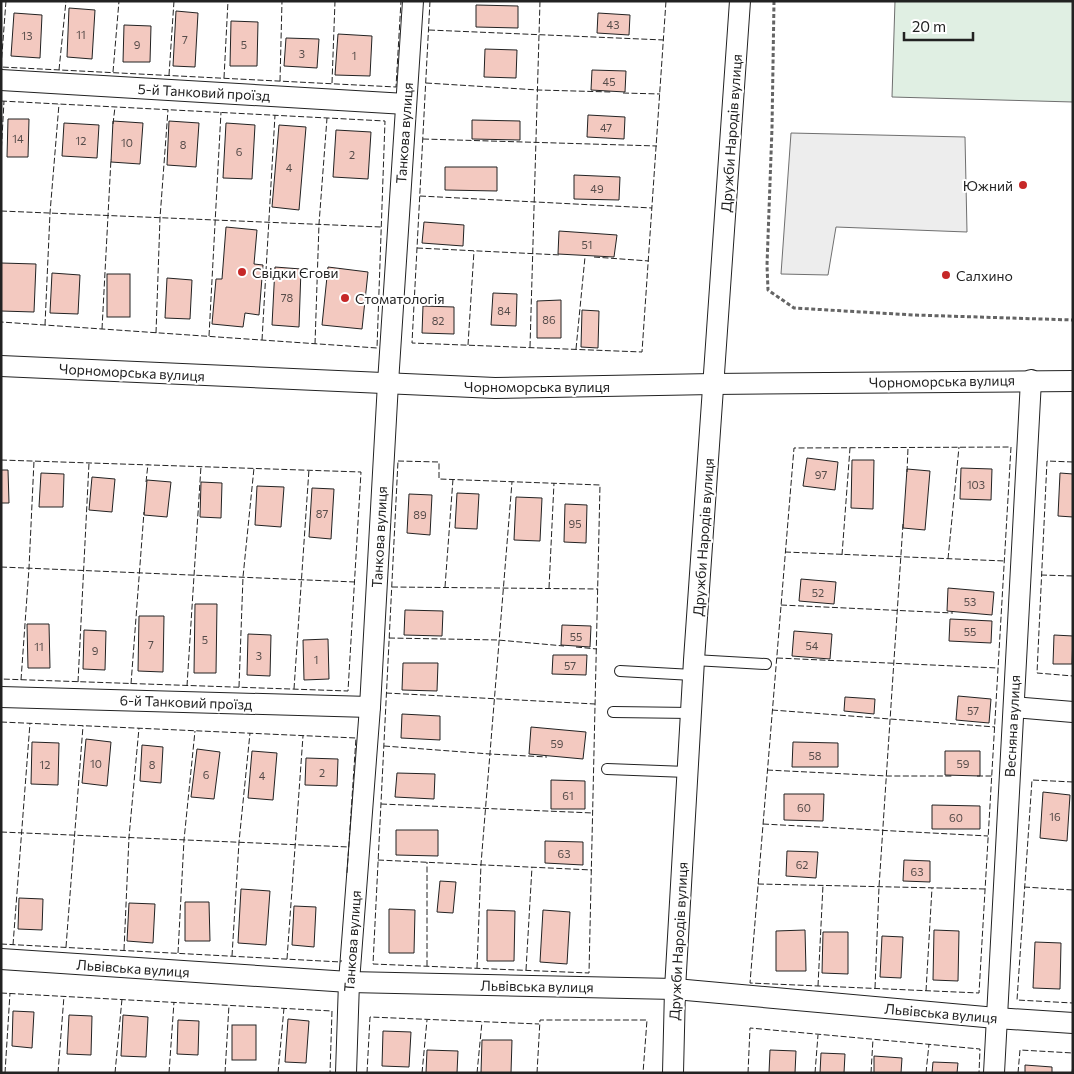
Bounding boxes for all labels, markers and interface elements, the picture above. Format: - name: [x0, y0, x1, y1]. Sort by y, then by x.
- scale bar: [904, 10, 973, 42]
- text: 20 m: [912, 17, 946, 35]
- house number: 43: [607, 18, 619, 31]
- house number: 11: [76, 28, 86, 41]
- house number: 13: [22, 29, 32, 42]
- house number: 7: [182, 33, 188, 46]
- house number: 9: [134, 38, 141, 51]
- house number: 5: [241, 38, 247, 51]
- house number: 3: [299, 47, 305, 60]
- house number: 1: [352, 49, 356, 62]
- street label: Дружби Народів вулиця: [717, 53, 745, 213]
- house number: 45: [603, 75, 615, 88]
- street label: 5-й Танковий проїзд: [137, 80, 271, 104]
- street label: Танкова вулиця: [392, 82, 416, 184]
- house number: 47: [600, 121, 612, 134]
- house number: 14: [12, 132, 24, 145]
- house number: 12: [76, 134, 86, 147]
- house number: 10: [121, 136, 133, 149]
- house number: 8: [180, 138, 187, 151]
- house number: 6: [236, 145, 243, 158]
- house number: 2: [349, 148, 355, 161]
- house number: 4: [286, 161, 293, 174]
- place label: Южний: [963, 177, 1013, 194]
- marker: Южний: [1017, 179, 1029, 191]
- house number: 49: [590, 182, 604, 195]
- house number: 51: [581, 238, 593, 251]
- place label: Свідки Єгови: [252, 264, 339, 281]
- marker: Свідки Єгови: [236, 266, 248, 278]
- place label: Салхино: [956, 267, 1013, 284]
- marker: Салхино: [940, 269, 952, 281]
- place label: Стоматологія: [355, 290, 445, 307]
- house number: 78: [281, 291, 294, 304]
- marker: Стоматологія: [339, 292, 351, 304]
- house number: 84: [497, 304, 511, 317]
- house number: 86: [542, 313, 556, 326]
- house number: 82: [432, 314, 444, 327]
- street label: Чорноморська вулиця: [59, 360, 205, 384]
- street label: Чорноморська вулиця: [869, 371, 1015, 391]
- street label: Чорноморська вулиця: [464, 378, 610, 395]
- street label: Дружби Народів вулиця: [689, 457, 717, 617]
- house number: 97: [815, 468, 827, 481]
- house number: 103: [967, 478, 985, 491]
- street label: Танкова вулиця: [368, 486, 390, 588]
- house number: 87: [316, 507, 328, 520]
- house number: 89: [413, 508, 427, 521]
- house number: 95: [569, 517, 582, 530]
- house number: 52: [812, 586, 824, 599]
- house number: 53: [964, 595, 976, 608]
- house number: 55: [964, 625, 976, 638]
- house number: 55: [570, 630, 582, 643]
- house number: 5: [202, 633, 208, 646]
- house number: 7: [148, 638, 154, 651]
- house number: 54: [806, 639, 819, 652]
- house number: 11: [34, 640, 44, 653]
- house number: 9: [92, 644, 99, 657]
- house number: 3: [256, 649, 262, 662]
- house number: 1: [314, 653, 318, 666]
- house number: 57: [564, 659, 576, 672]
- street label: Весняна вулиця: [1001, 674, 1023, 778]
- street label: 6-й Танковий проїзд: [119, 691, 253, 713]
- house number: 57: [967, 704, 979, 717]
- house number: 59: [551, 737, 564, 750]
- house number: 58: [809, 749, 822, 762]
- house number: 10: [90, 757, 102, 770]
- house number: 59: [957, 757, 970, 770]
- house number: 12: [40, 758, 50, 771]
- house number: 8: [149, 758, 156, 771]
- house number: 2: [319, 766, 325, 779]
- house number: 6: [203, 768, 210, 781]
- house number: 4: [259, 769, 266, 782]
- house number: 61: [562, 789, 574, 802]
- house number: 60: [797, 801, 811, 814]
- house number: 16: [1049, 810, 1061, 823]
- house number: 60: [949, 811, 963, 824]
- house number: 63: [558, 847, 570, 860]
- house number: 62: [796, 858, 808, 871]
- street label: Дружби Народів вулиця: [665, 861, 691, 1021]
- house number: 63: [911, 865, 923, 878]
- street label: Танкова вулиця: [340, 890, 364, 992]
- street label: Львівська вулиця: [76, 956, 190, 980]
- street label: Львівська вулиця: [480, 977, 594, 995]
- street label: Львівська вулиця: [884, 1000, 998, 1026]

